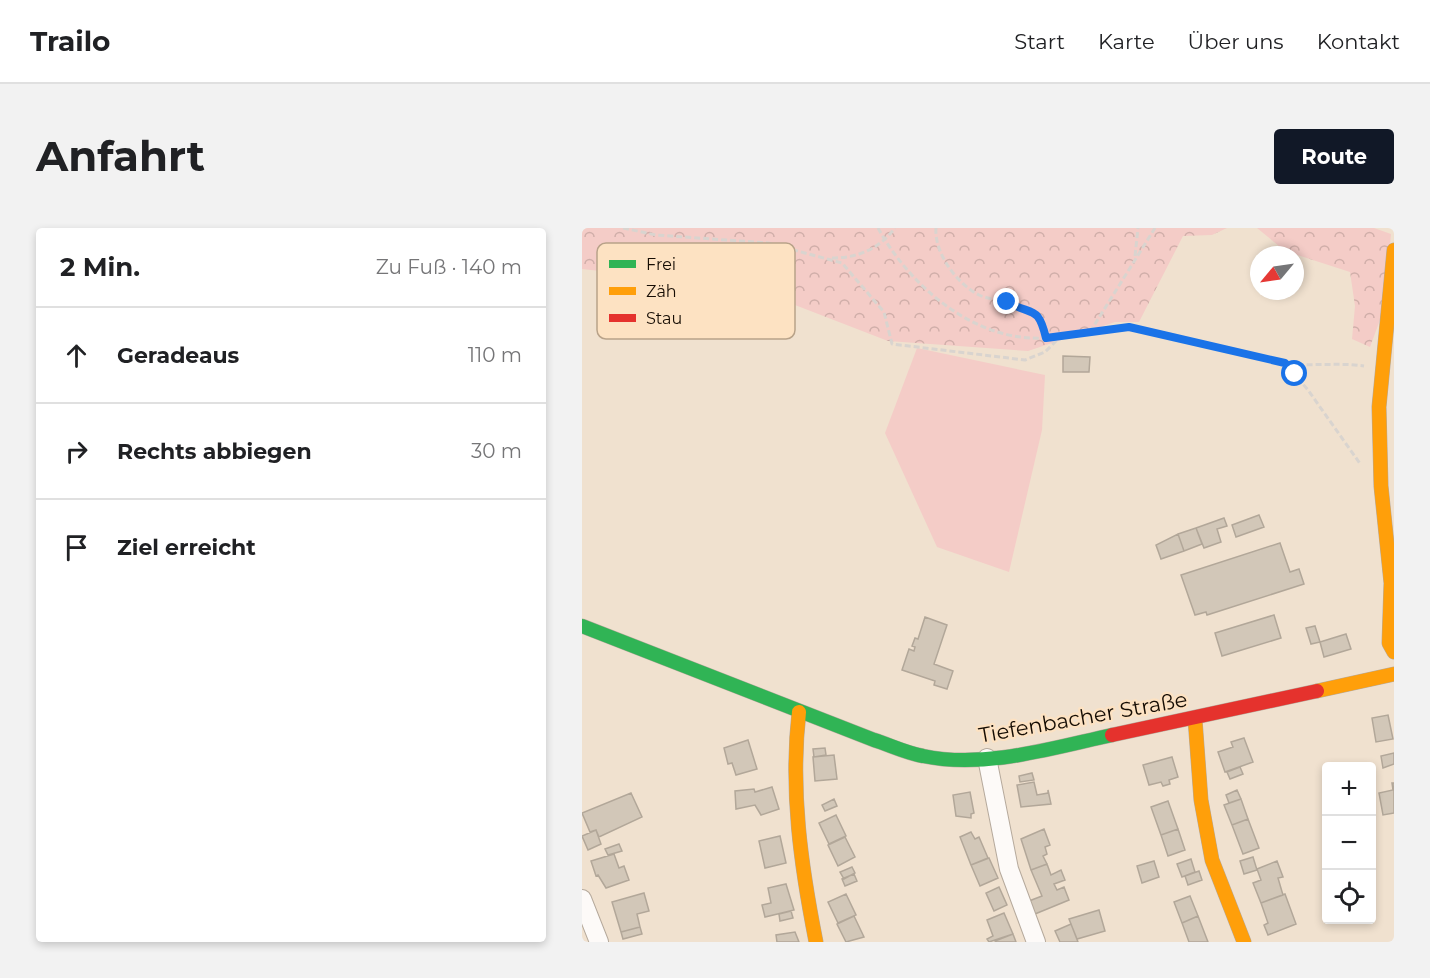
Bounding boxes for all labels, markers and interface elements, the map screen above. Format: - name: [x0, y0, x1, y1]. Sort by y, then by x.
- text: Trailo: [30, 24, 110, 58]
- text: Start: [1014, 29, 1065, 54]
- text: Karte: [1098, 29, 1155, 54]
- text: Über uns: [1188, 29, 1284, 54]
- text: Kontakt: [1317, 29, 1400, 54]
- button: Route: [1274, 129, 1394, 184]
- text: Anfahrt: [36, 130, 205, 182]
- legend: [597, 243, 795, 339]
- north arrow: [1250, 246, 1304, 300]
- text: 2 Min.: [60, 251, 140, 283]
- text: Zu Fuß · 140 m: [376, 255, 522, 279]
- text: Frei: [646, 255, 676, 274]
- text: Zäh: [646, 282, 677, 301]
- route end: [993, 288, 1019, 314]
- text: Stau: [646, 309, 682, 328]
- icon: ahead: [60, 339, 93, 372]
- text: Geradeaus: [117, 342, 239, 369]
- text: 110 m: [468, 343, 522, 367]
- route start: [1281, 360, 1307, 386]
- icon: right: [60, 435, 93, 468]
- text: Rechts abbiegen: [117, 438, 312, 465]
- text: 30 m: [471, 439, 522, 463]
- icon: arrive: [60, 531, 93, 564]
- text: Ziel erreicht: [117, 534, 256, 561]
- street label: Tiefenbacher Straße: [977, 686, 1189, 748]
- map controls: [1322, 762, 1376, 924]
- button: +: [1322, 762, 1376, 816]
- button: −: [1322, 816, 1376, 870]
- button: locate: [1322, 870, 1376, 924]

